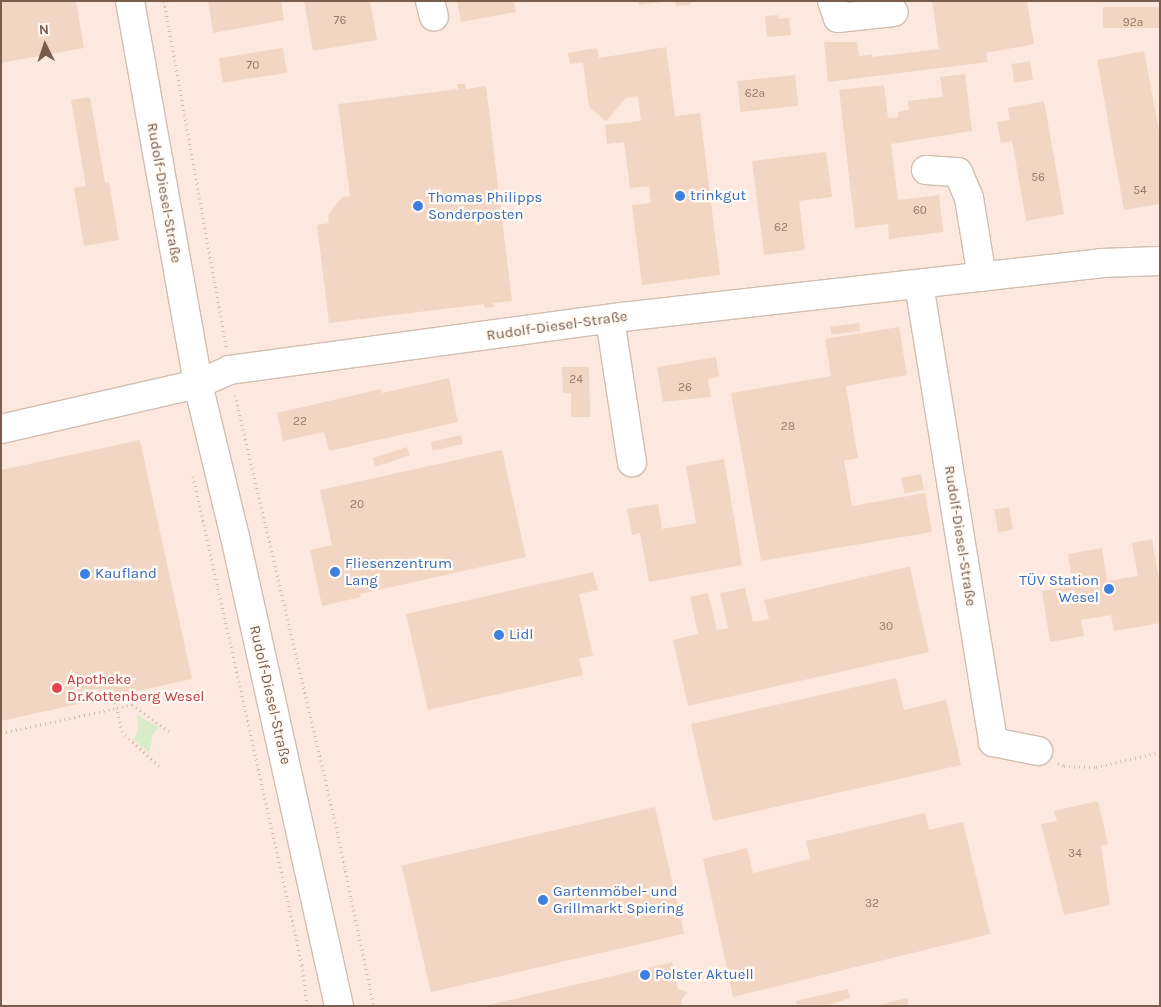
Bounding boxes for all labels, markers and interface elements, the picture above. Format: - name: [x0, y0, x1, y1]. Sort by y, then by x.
- house number: 76: [334, 14, 346, 28]
- house number: 92a: [1123, 16, 1143, 30]
- north arrow: [20, 20, 70, 70]
- text: N: [38, 21, 50, 38]
- house number: 70: [247, 59, 259, 73]
- house number: 62a: [745, 87, 765, 101]
- street label: Rudolf-Diesel-Straße: [143, 121, 185, 265]
- house number: 56: [1031, 171, 1045, 185]
- house number: 54: [1133, 184, 1147, 198]
- place label: trinkgut: [690, 187, 746, 205]
- place label: Thomas Philipps Sonderposten: [428, 188, 542, 223]
- marker: trinkgut: [674, 190, 686, 202]
- marker: Thomas Philipps Sonderposten: [412, 200, 424, 212]
- house number: 60: [913, 204, 927, 218]
- house number: 62: [774, 221, 788, 235]
- street label: Rudolf-Diesel-Straße: [485, 307, 629, 345]
- house number: 24: [569, 373, 583, 387]
- house number: 26: [678, 381, 692, 395]
- house number: 22: [293, 415, 307, 429]
- house number: 28: [781, 420, 795, 434]
- street label: Rudolf-Diesel-Straße: [940, 464, 980, 608]
- house number: 20: [350, 498, 364, 512]
- place label: Fliesenzentrum Lang: [345, 554, 452, 589]
- place label: Kaufland: [95, 565, 157, 583]
- marker: Fliesenzentrum Lang: [329, 566, 341, 578]
- marker: Kaufland: [79, 568, 91, 580]
- place label: TÜV Station Wesel: [1019, 571, 1099, 606]
- marker: TÜV Station Wesel: [1103, 583, 1115, 595]
- house number: 30: [879, 620, 893, 634]
- street label: Rudolf-Diesel-Straße: [245, 624, 295, 766]
- place label: Lidl: [509, 626, 534, 644]
- marker: Lidl: [493, 629, 505, 641]
- place label: Apotheke Dr.Kottenberg Wesel: [67, 670, 205, 705]
- marker: Apotheke Dr.Kottenberg Wesel: [51, 682, 63, 694]
- house number: 34: [1068, 847, 1082, 861]
- place label: Gartenmöbel- und Grillmarkt Spiering: [553, 882, 684, 917]
- marker: Gartenmöbel- und Grillmarkt Spiering: [537, 894, 549, 906]
- house number: 32: [865, 897, 879, 911]
- place label: Polster Aktuell: [655, 966, 754, 984]
- marker: Polster Aktuell: [639, 969, 651, 981]

